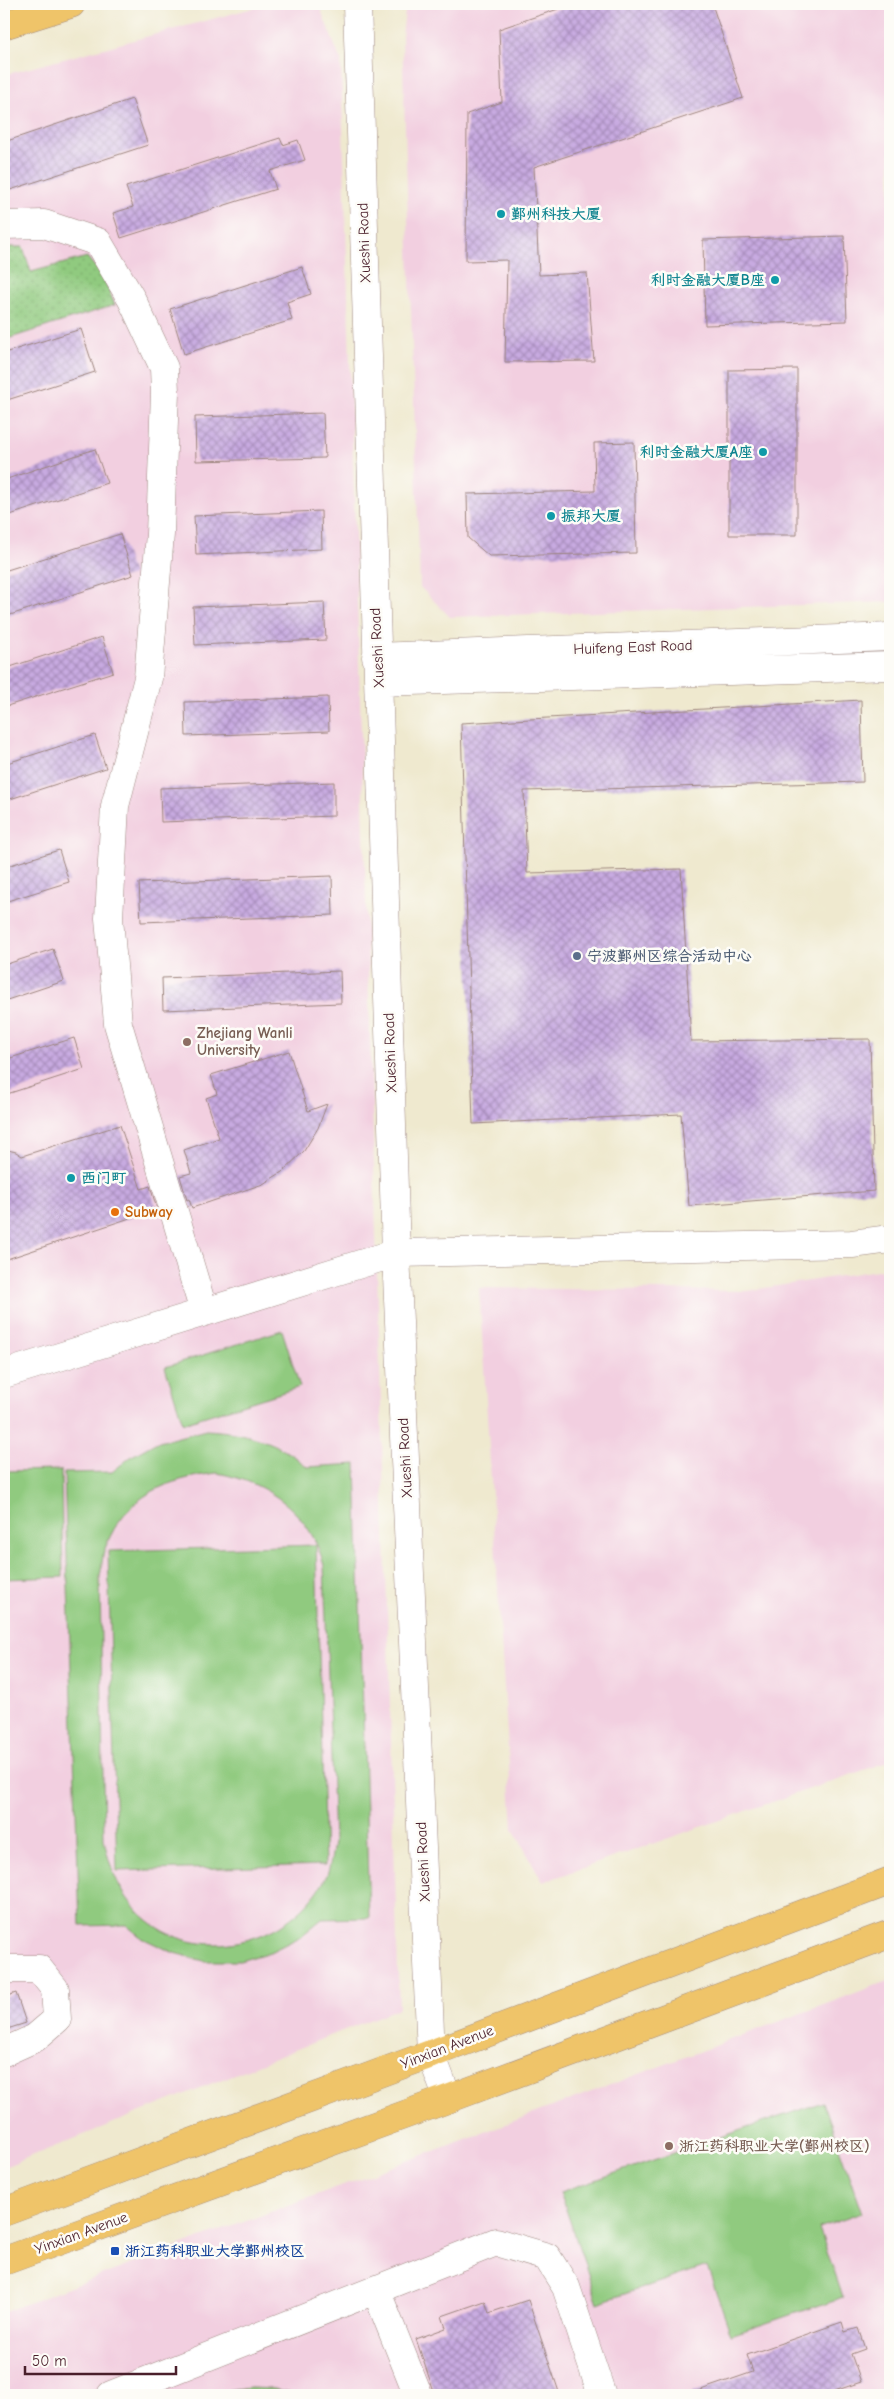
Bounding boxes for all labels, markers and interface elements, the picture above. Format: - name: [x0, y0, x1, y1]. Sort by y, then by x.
- street label: Xueshi Road: [354, 202, 374, 284]
- place label: 鄞州科技大厦: [511, 205, 601, 223]
- marker: 鄞州科技大厦: [495, 208, 507, 220]
- place label: 利时金融大厦B座: [651, 271, 765, 289]
- marker: 利时金融大厦B座: [769, 274, 781, 286]
- place label: 利时金融大厦A座: [640, 443, 753, 461]
- marker: 利时金融大厦A座: [757, 446, 769, 458]
- place label: 振邦大厦: [561, 507, 621, 525]
- marker: 振邦大厦: [545, 510, 557, 522]
- street label: Xueshi Road: [366, 607, 388, 689]
- street label: Huifeng East Road: [573, 636, 693, 658]
- place label: 宁波鄞州区综合活动中心: [587, 947, 752, 965]
- marker: 宁波鄞州区综合活动中心: [571, 950, 583, 962]
- street label: Xueshi Road: [380, 1012, 400, 1094]
- place label: Zhejiang Wanli University: [197, 1024, 293, 1059]
- marker: Zhejiang Wanli University: [181, 1036, 193, 1048]
- place label: 西门町: [81, 1169, 127, 1187]
- marker: 西门町: [65, 1172, 77, 1184]
- place label: Subway: [125, 1203, 173, 1221]
- marker: Subway: [109, 1206, 121, 1218]
- street label: Xueshi Road: [394, 1417, 416, 1499]
- street label: Xueshi Road: [412, 1821, 434, 1903]
- street label: Yinxian Avenue: [398, 2021, 496, 2073]
- place label: 浙江药科职业大学(鄞州校区): [679, 2137, 870, 2155]
- marker: 浙江药科职业大学(鄞州校区): [663, 2140, 675, 2152]
- street label: Yinxian Avenue: [32, 2208, 130, 2258]
- place label: 浙江药科职业大学鄞州校区: [125, 2242, 305, 2260]
- marker: 浙江药科职业大学鄞州校区: [109, 2245, 121, 2257]
- scale bar: [25, 2344, 176, 2376]
- text: 50 m: [32, 2352, 67, 2370]

